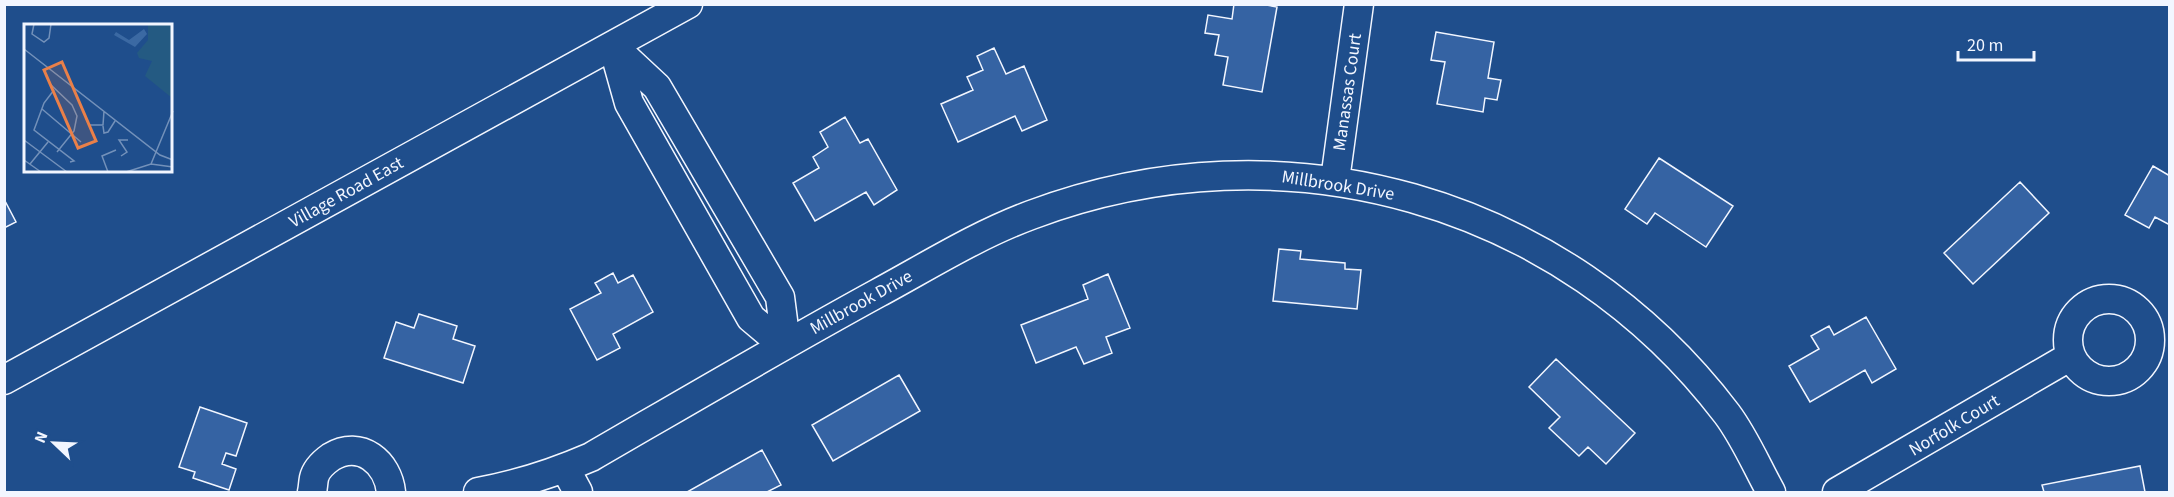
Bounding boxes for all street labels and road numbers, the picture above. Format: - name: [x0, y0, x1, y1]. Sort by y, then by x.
- street label: Manassas Court: [1327, 32, 1368, 152]
- street label: Village Road East: [284, 151, 408, 234]
- street label: Millbrook Drive: [1280, 164, 1396, 207]
- street label: Millbrook Drive: [805, 264, 917, 341]
- street label: Norfolk Court: [1904, 389, 2004, 462]

